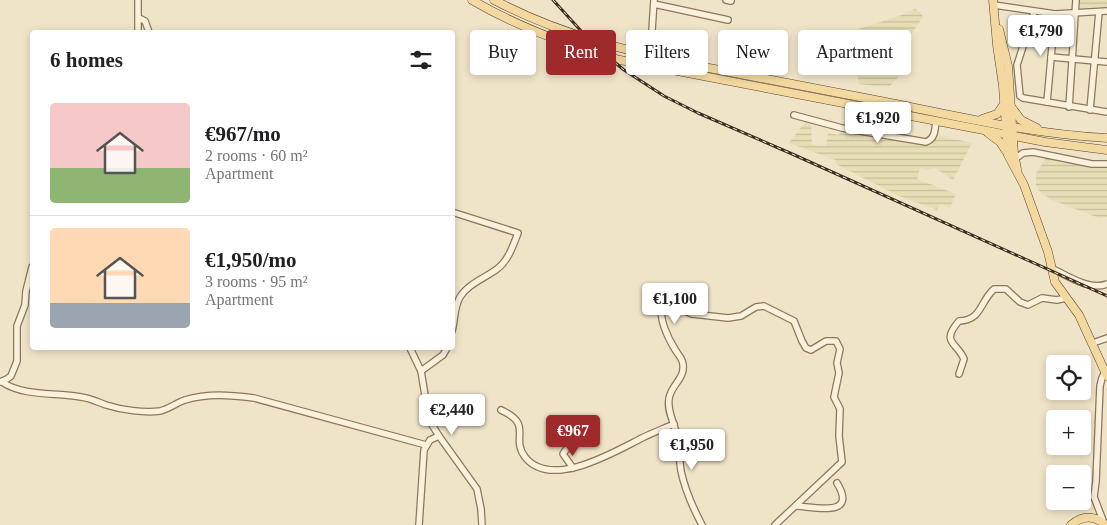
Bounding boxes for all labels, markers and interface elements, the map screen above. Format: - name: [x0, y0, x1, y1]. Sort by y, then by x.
- pin: €1,790: [1000, 15, 1082, 57]
- text: €1,790: [1019, 22, 1063, 39]
- chip: Buy: [470, 30, 536, 75]
- chip: Rent: [546, 30, 616, 75]
- chip: Filters: [626, 30, 708, 75]
- chip: New: [718, 30, 788, 75]
- chip: Apartment: [798, 30, 911, 75]
- icon: filters: [407, 46, 435, 74]
- text: 6 homes: [50, 48, 123, 72]
- pin: €1,920: [837, 102, 919, 144]
- text: €1,920: [856, 109, 900, 126]
- text: €967/mo: [205, 122, 281, 146]
- icon: home: [90, 123, 150, 183]
- text: 2 rooms · 60 m²: [205, 147, 308, 164]
- text: Apartment: [205, 165, 273, 182]
- icon: home: [90, 248, 150, 308]
- text: €1,950/mo: [205, 248, 297, 272]
- text: 3 rooms · 95 m²: [205, 273, 308, 290]
- pin: €1,100: [634, 282, 716, 325]
- text: €1,100: [653, 290, 697, 307]
- text: Apartment: [205, 291, 273, 308]
- map controls: [1046, 355, 1091, 510]
- button: locate: [1046, 355, 1091, 400]
- pin: €2,440: [411, 394, 493, 436]
- text: €2,440: [430, 401, 474, 418]
- button: +: [1046, 410, 1091, 455]
- pin: €967: [543, 414, 603, 457]
- text: €967: [557, 422, 589, 439]
- pin: €1,950: [651, 428, 733, 471]
- text: €1,950: [670, 436, 714, 453]
- button: −: [1046, 465, 1091, 510]

